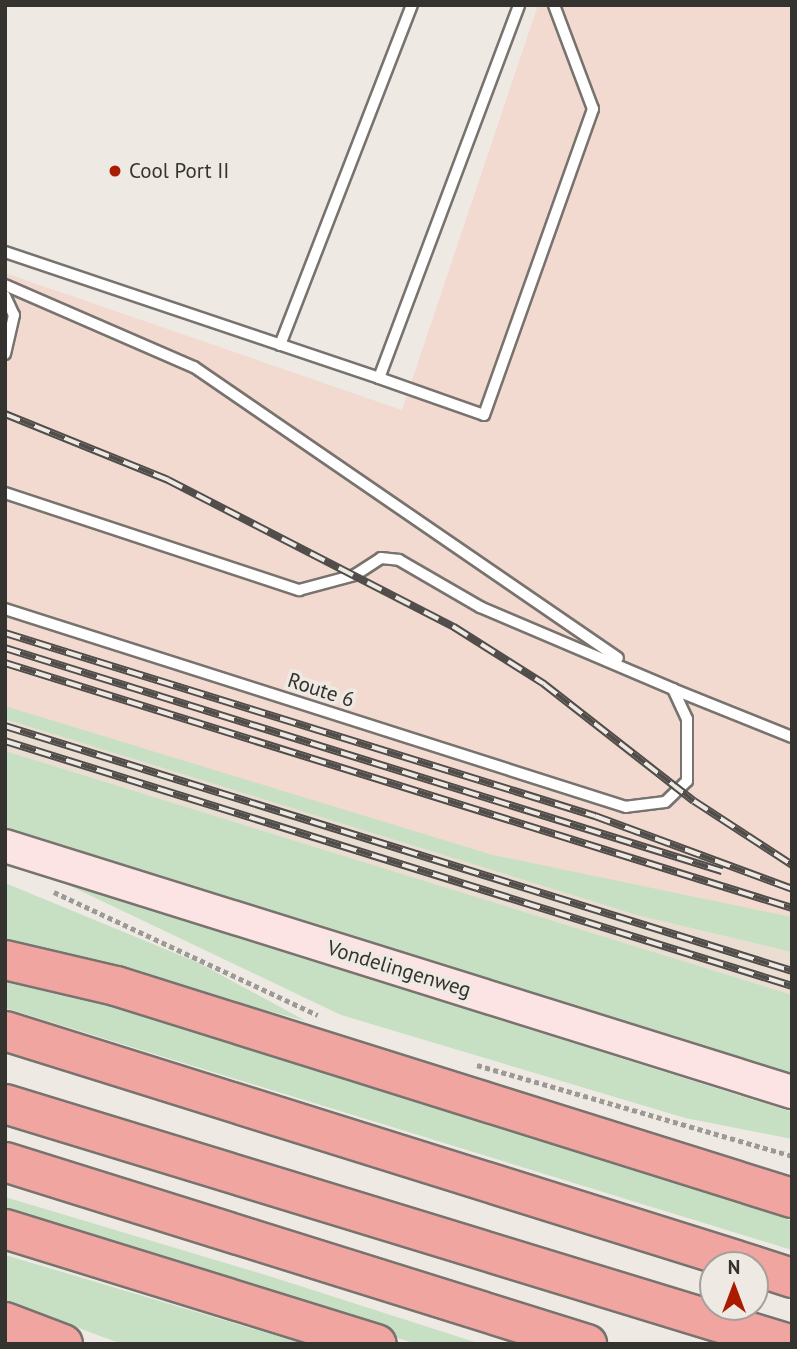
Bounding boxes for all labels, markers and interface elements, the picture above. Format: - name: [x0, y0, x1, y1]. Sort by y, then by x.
- place label: Cool Port II: [129, 158, 229, 184]
- marker: Cool Port II: [107, 163, 123, 179]
- street label: Route 6: [284, 667, 358, 713]
- street label: Vondelingenweg: [324, 935, 474, 1003]
- north arrow: [699, 1251, 769, 1321]
- text: N: [728, 1255, 740, 1279]

